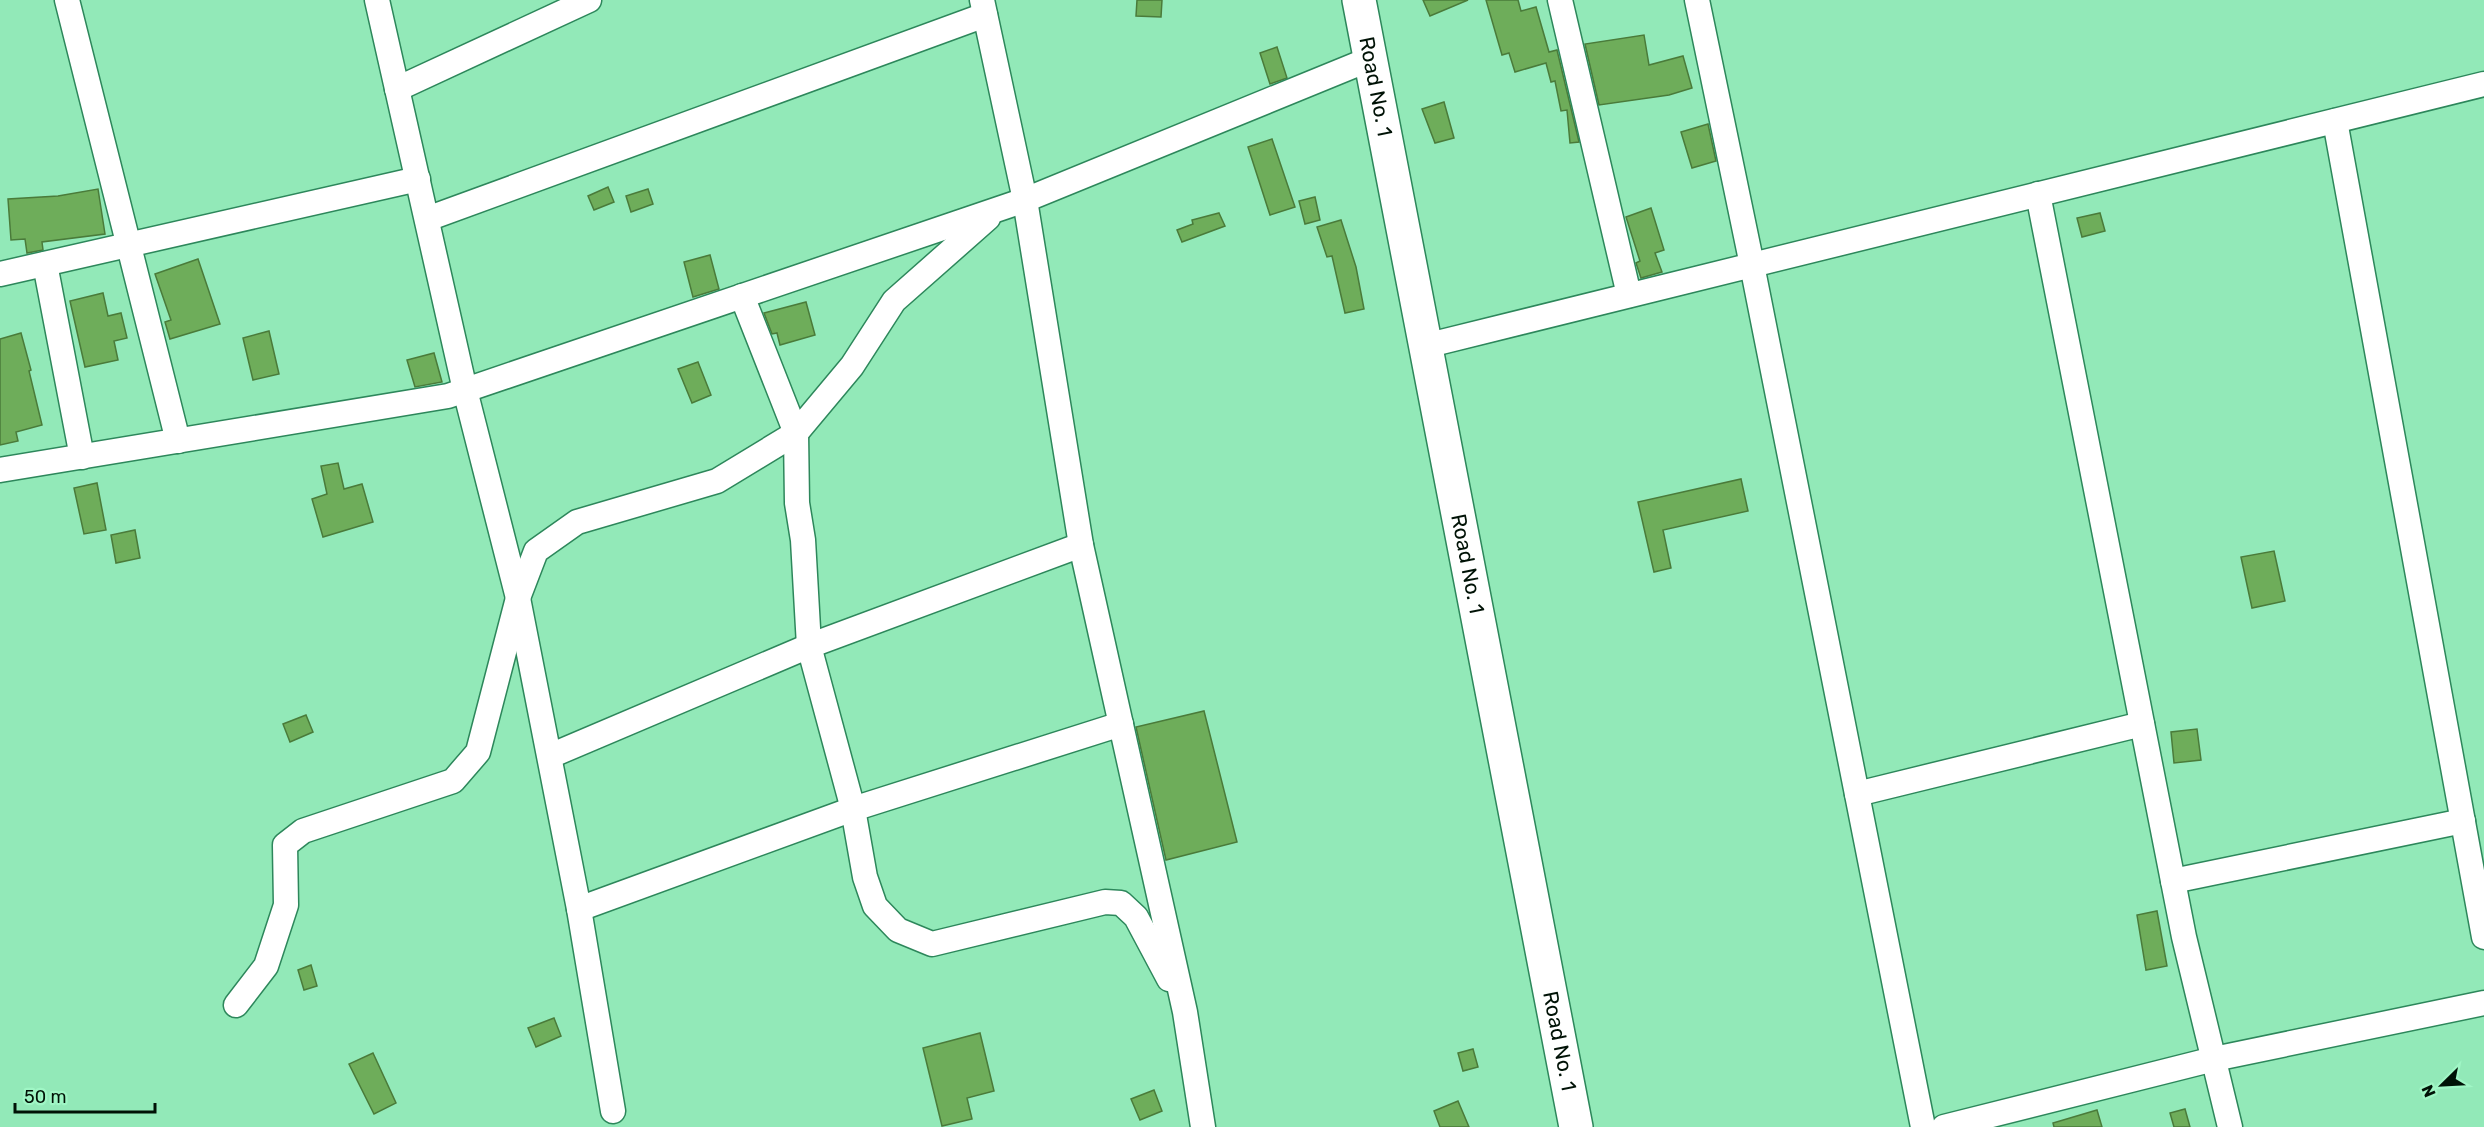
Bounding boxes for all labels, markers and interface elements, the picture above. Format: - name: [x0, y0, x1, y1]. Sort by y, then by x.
- street label: Road No. 1: [1354, 34, 1398, 138]
- street label: Road No. 1: [1446, 512, 1490, 615]
- street label: Road No. 1: [1538, 989, 1582, 1093]
- north arrow: [2412, 1055, 2472, 1115]
- scale bar: [15, 1076, 154, 1114]
- text: N: [2418, 1082, 2440, 1100]
- text: 50 m: [24, 1086, 67, 1108]

